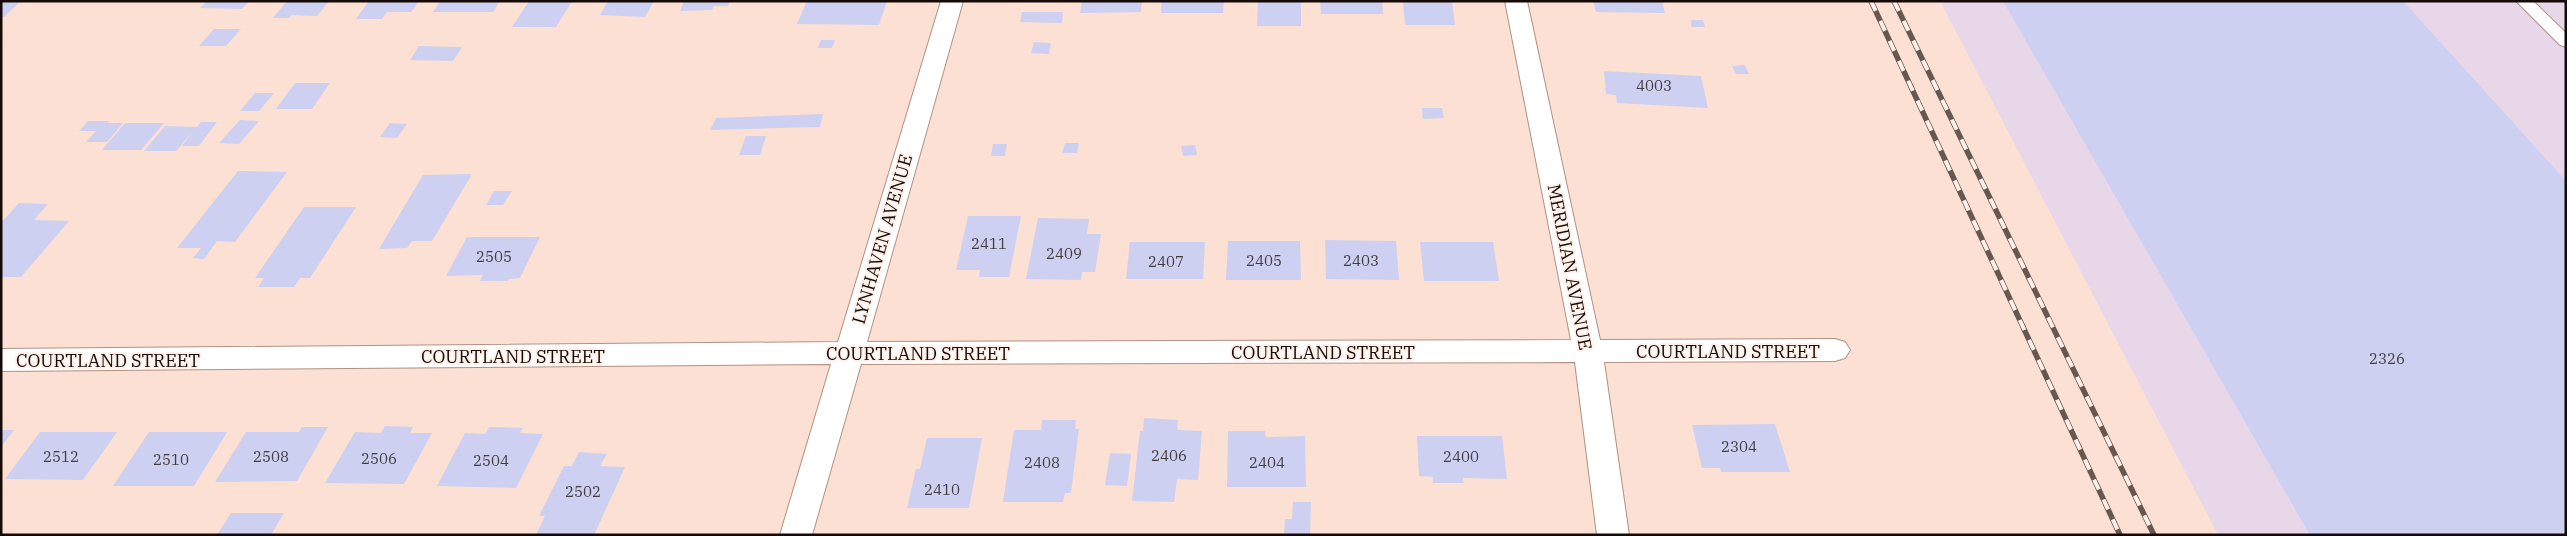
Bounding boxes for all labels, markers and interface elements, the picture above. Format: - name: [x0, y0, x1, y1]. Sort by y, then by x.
- house number: 4003: [1636, 76, 1672, 95]
- street label: LYNHAVEN AVENUE: [847, 151, 917, 327]
- street label: MERIDIAN AVENUE: [1543, 182, 1597, 352]
- house number: 2411: [971, 234, 1007, 253]
- house number: 2409: [1046, 244, 1082, 263]
- house number: 2505: [476, 247, 512, 266]
- house number: 2405: [1246, 251, 1282, 270]
- house number: 2403: [1343, 251, 1379, 270]
- house number: 2407: [1148, 252, 1184, 271]
- street label: COURTLAND STREET: [1636, 340, 1820, 363]
- street label: COURTLAND STREET: [1231, 341, 1415, 364]
- street label: COURTLAND STREET: [826, 342, 1010, 365]
- street label: COURTLAND STREET: [421, 345, 605, 368]
- street label: COURTLAND STREET: [16, 349, 200, 372]
- house number: 2326: [2369, 349, 2405, 368]
- house number: 2304: [1721, 437, 1757, 456]
- house number: 2406: [1151, 446, 1187, 465]
- house number: 2512: [43, 447, 79, 466]
- house number: 2508: [253, 447, 289, 466]
- house number: 2400: [1443, 447, 1479, 466]
- house number: 2506: [361, 449, 397, 468]
- house number: 2510: [153, 450, 189, 469]
- house number: 2504: [473, 451, 509, 470]
- house number: 2408: [1024, 453, 1060, 472]
- house number: 2404: [1249, 453, 1285, 472]
- house number: 2410: [924, 480, 960, 499]
- house number: 2502: [565, 482, 601, 501]

